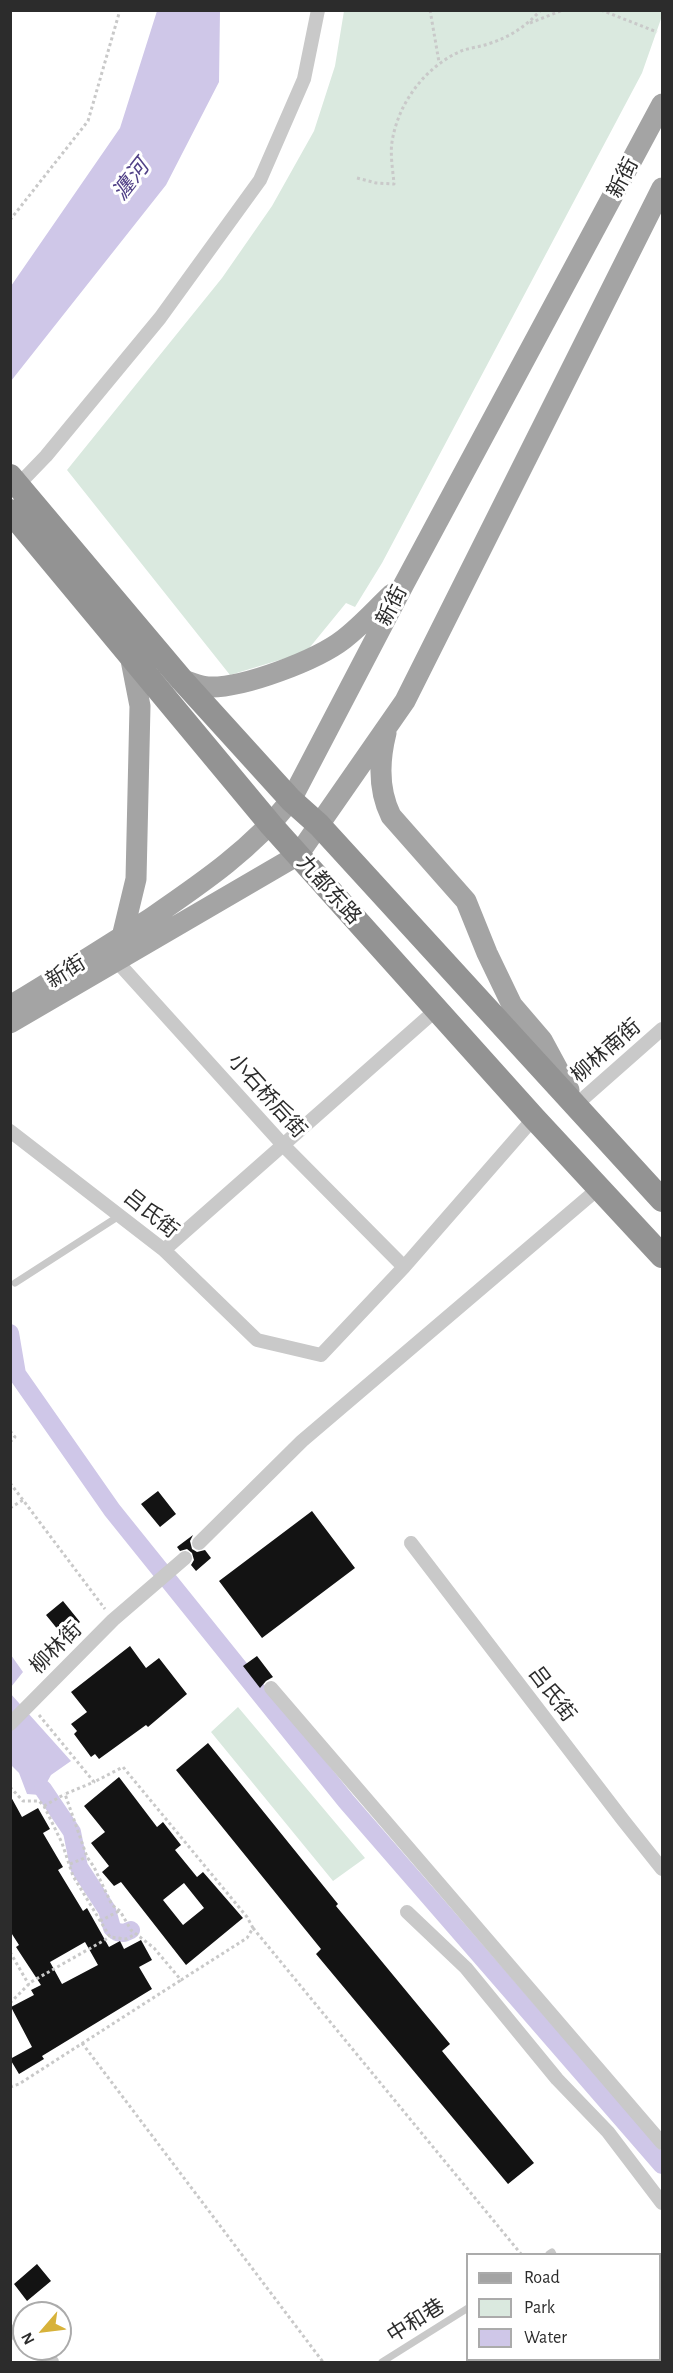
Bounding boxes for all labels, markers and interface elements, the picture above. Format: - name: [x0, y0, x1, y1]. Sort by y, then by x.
- street label: 新街: [602, 154, 644, 202]
- water label: 瀍河: [107, 155, 155, 205]
- street label: 新街: [371, 582, 413, 630]
- street label: 九都东路: [292, 850, 366, 930]
- street label: 新街: [42, 950, 90, 994]
- street label: 柳林南街: [566, 1014, 646, 1088]
- street label: 小石桥后街: [223, 1049, 311, 1143]
- street label: 吕氏街: [119, 1184, 183, 1244]
- street label: 柳林街: [25, 1617, 87, 1679]
- street label: 吕氏街: [523, 1661, 581, 1727]
- legend: [466, 2253, 661, 2361]
- text: Road: [524, 2269, 560, 2287]
- street label: 中和巷: [383, 2294, 449, 2348]
- text: Park: [524, 2299, 555, 2317]
- north arrow: [12, 2301, 72, 2361]
- text: Water: [524, 2329, 567, 2347]
- text: N: [18, 2330, 38, 2347]

